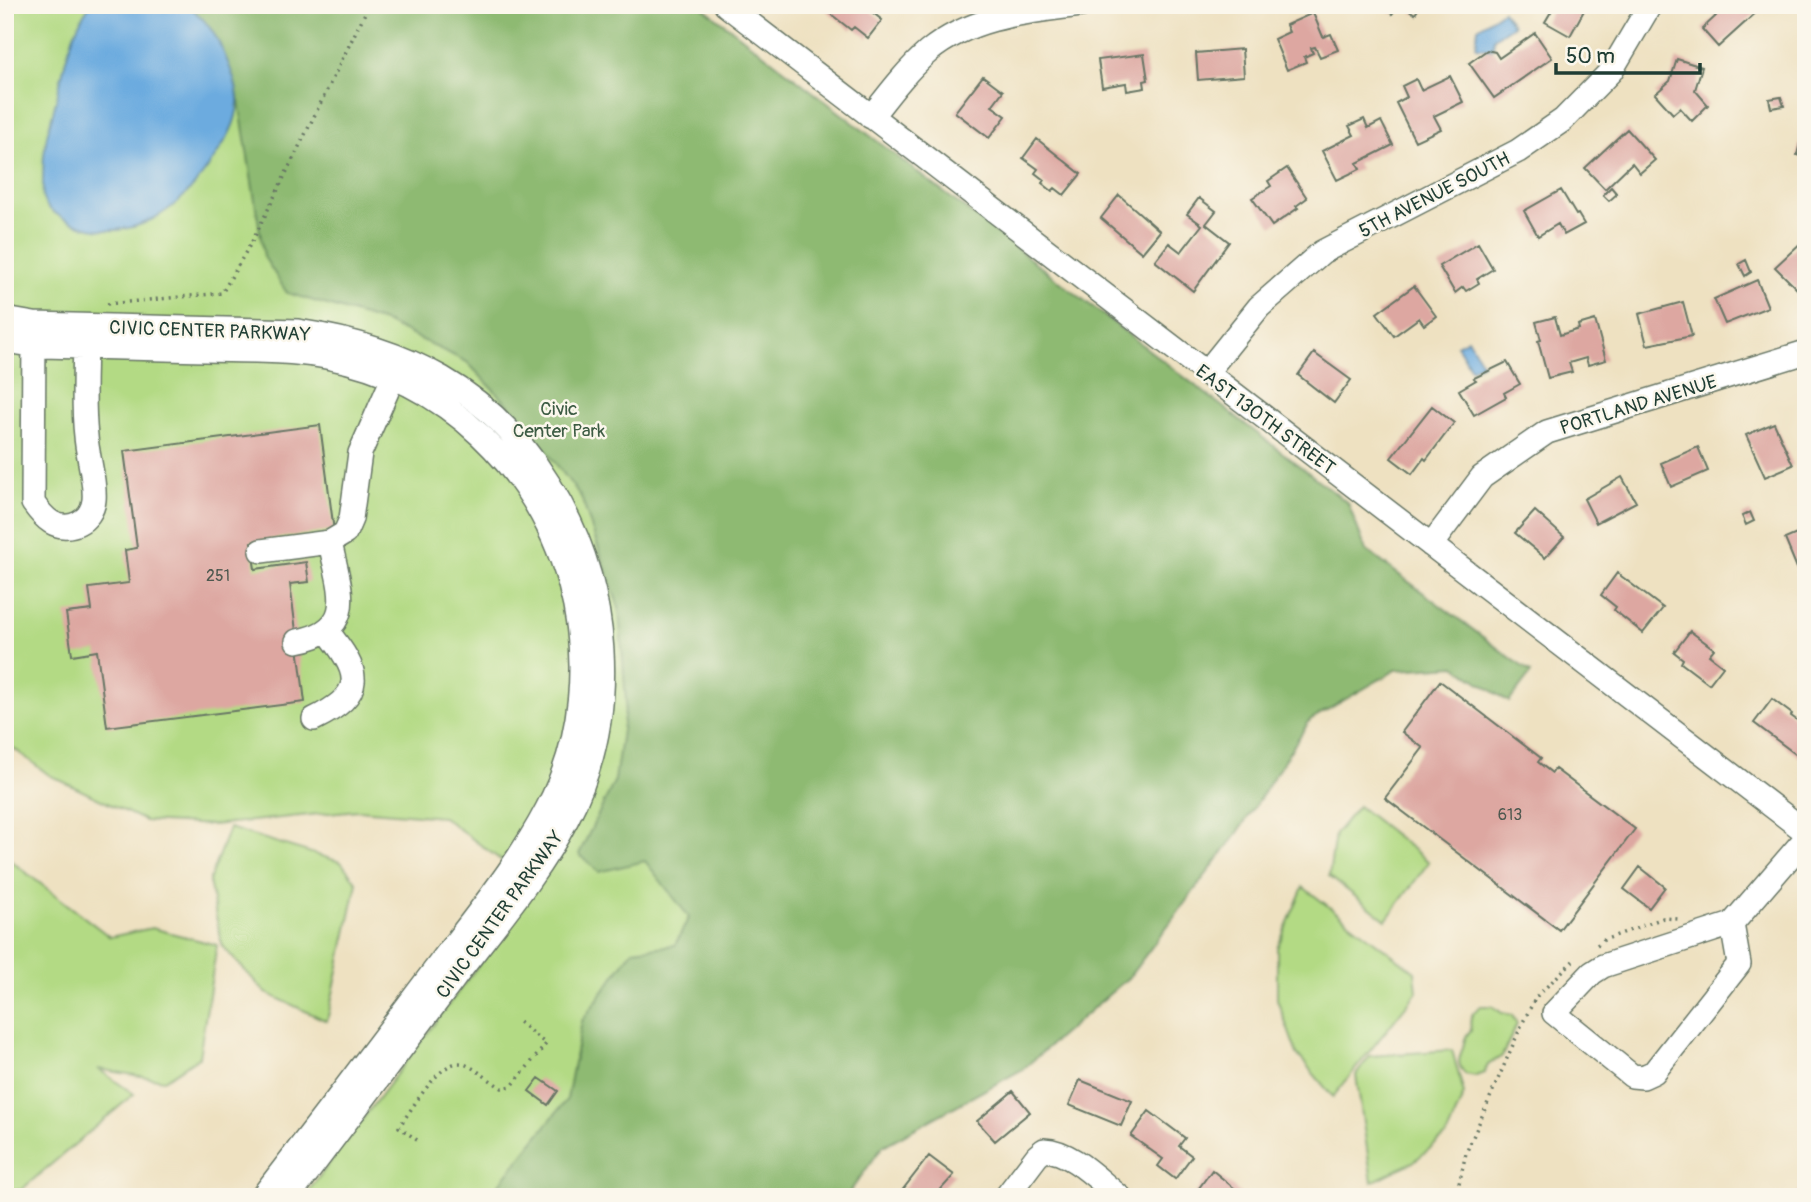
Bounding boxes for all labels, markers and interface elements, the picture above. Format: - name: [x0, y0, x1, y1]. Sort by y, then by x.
- scale bar: [1556, 32, 1699, 76]
- text: 50 m: [1566, 43, 1615, 70]
- street label: 5TH AVENUE SOUTH: [1355, 146, 1514, 243]
- street label: CIVIC CENTER PARKWAY: [109, 315, 311, 347]
- street label: EAST 130TH STREET: [1191, 359, 1340, 480]
- street label: PORTLAND AVENUE: [1557, 370, 1720, 440]
- park label: Civic Center Park: [513, 397, 605, 443]
- house number: 251: [206, 566, 230, 586]
- house number: 613: [1498, 805, 1522, 825]
- street label: CIVIC CENTER PARKWAY: [431, 826, 569, 1003]

